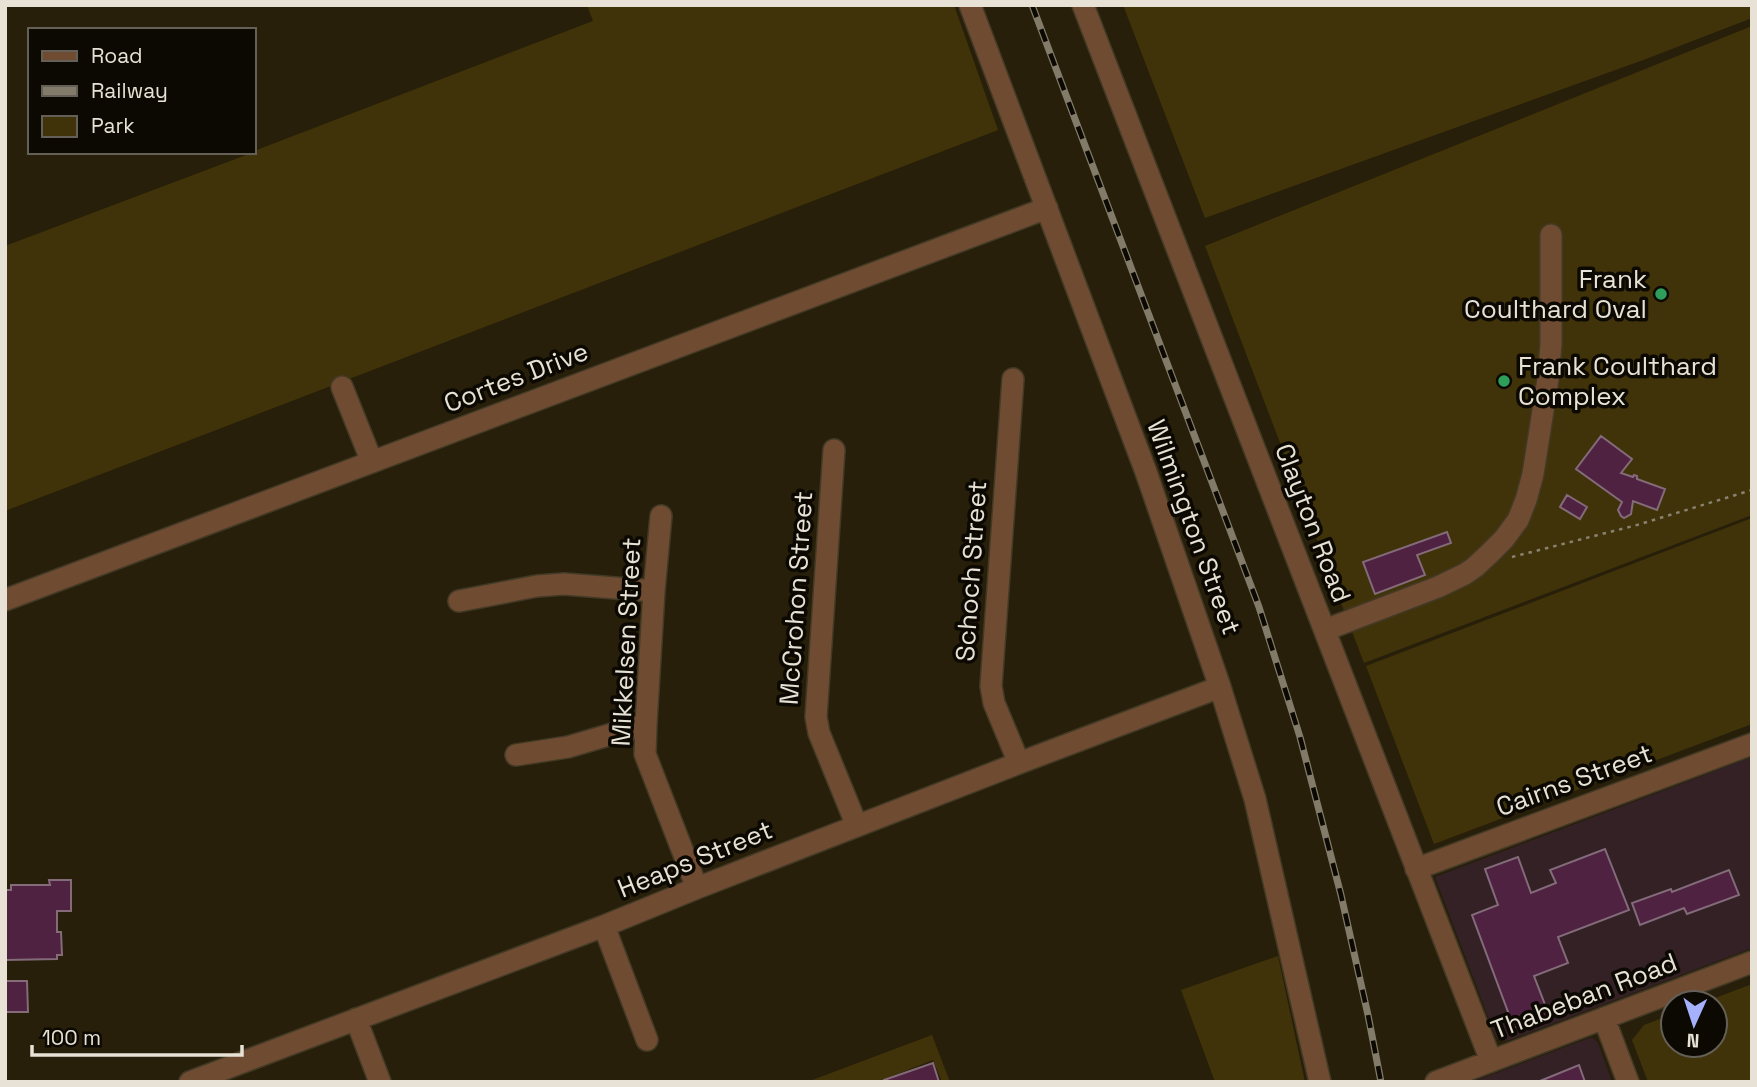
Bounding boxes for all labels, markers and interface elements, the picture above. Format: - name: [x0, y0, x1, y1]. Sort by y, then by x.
- legend: [28, 28, 256, 154]
- text: Road: [91, 42, 143, 69]
- text: Railway: [91, 77, 168, 104]
- text: Park: [91, 112, 135, 139]
- place label: Frank Coulthard Oval: [1464, 262, 1647, 326]
- marker: Frank Coulthard Oval: [1653, 286, 1669, 302]
- street label: Cortes Drive: [439, 334, 593, 420]
- place label: Frank Coulthard Complex: [1518, 349, 1717, 413]
- marker: Frank Coulthard Complex: [1496, 373, 1512, 389]
- street label: Wilmington Street: [1139, 415, 1249, 639]
- street label: Clayton Road: [1267, 439, 1359, 607]
- street label: Schoch Street: [948, 479, 994, 663]
- street label: McCrohon Street: [772, 490, 820, 706]
- street label: Mikkelsen Street: [604, 537, 648, 747]
- street label: Cairns Street: [1491, 736, 1657, 824]
- street label: Heaps Street: [613, 813, 777, 905]
- street label: Thabeban Road: [1486, 945, 1682, 1047]
- north arrow: [1659, 989, 1729, 1059]
- scale bar: [32, 1014, 242, 1058]
- text: 100 m: [42, 1024, 101, 1051]
- text: N: [1686, 1028, 1700, 1053]

